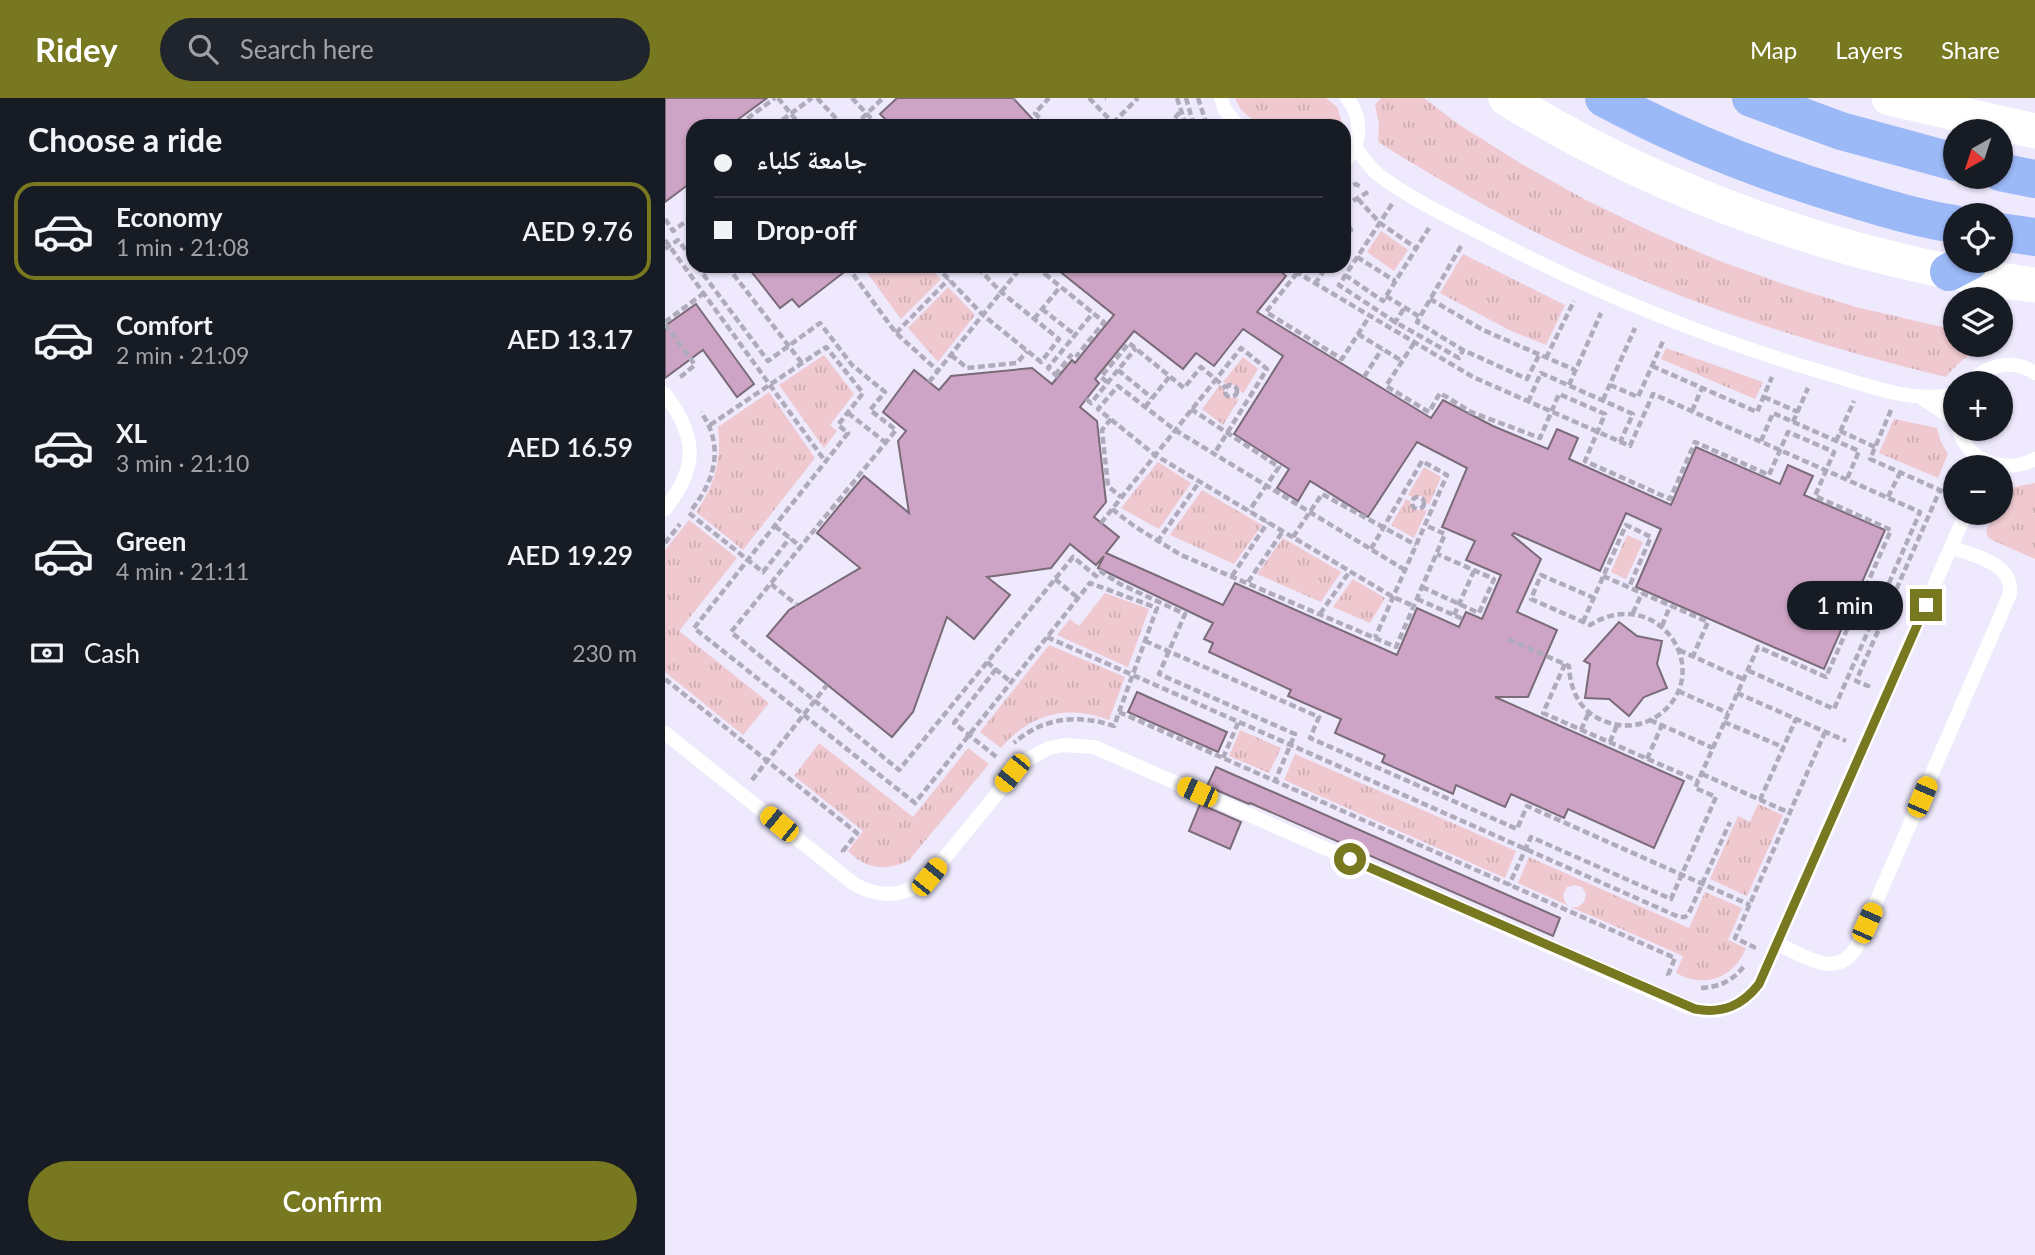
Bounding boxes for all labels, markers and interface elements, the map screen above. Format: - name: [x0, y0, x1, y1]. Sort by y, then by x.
- search box: [160, 18, 650, 81]
- text: Ridey: [35, 29, 118, 69]
- icon: search: [184, 30, 222, 68]
- text: Search here: [240, 33, 374, 65]
- text: Map: [1750, 35, 1797, 64]
- text: Layers: [1835, 35, 1903, 64]
- text: Share: [1941, 35, 2000, 64]
- north arrow: [1943, 119, 2013, 189]
- map controls: [1943, 119, 2013, 525]
- text: Choose a ride: [28, 120, 222, 159]
- text: جامعة كلباء: [756, 143, 867, 175]
- icon: car: [32, 200, 95, 263]
- text: Economy: [116, 201, 222, 233]
- button: locate: [1943, 203, 2013, 273]
- text: Drop-off: [756, 214, 857, 246]
- text: AED 9.76: [523, 215, 633, 247]
- text: 1 min · 21:08: [116, 233, 249, 261]
- button: layers: [1943, 287, 2013, 357]
- icon: car: [32, 308, 95, 371]
- text: Comfort: [116, 309, 213, 341]
- text: AED 13.17: [507, 323, 633, 355]
- text: 2 min · 21:09: [116, 341, 249, 369]
- button: +: [1943, 371, 2013, 441]
- icon: car: [32, 416, 95, 479]
- text: XL: [116, 417, 147, 449]
- text: AED 16.59: [507, 431, 633, 463]
- text: 3 min · 21:10: [116, 449, 249, 477]
- button: −: [1943, 455, 2013, 525]
- icon: car: [32, 524, 95, 587]
- text: Green: [116, 525, 186, 557]
- text: AED 19.29: [507, 539, 633, 571]
- text: 4 min · 21:11: [116, 557, 249, 585]
- callout: 1 min: [1786, 580, 1901, 630]
- route end: [1910, 589, 1942, 621]
- text: 1 min: [1817, 591, 1873, 619]
- icon: cash: [28, 634, 66, 672]
- text: Cash: [84, 637, 140, 669]
- text: 230 m: [572, 639, 637, 667]
- car: [991, 750, 1034, 796]
- car: [1174, 774, 1221, 810]
- car: [1905, 774, 1940, 820]
- car: [757, 803, 802, 845]
- route start: [1334, 843, 1366, 875]
- car: [908, 854, 951, 900]
- car: [1849, 900, 1886, 946]
- button: Confirm: [28, 1161, 637, 1241]

